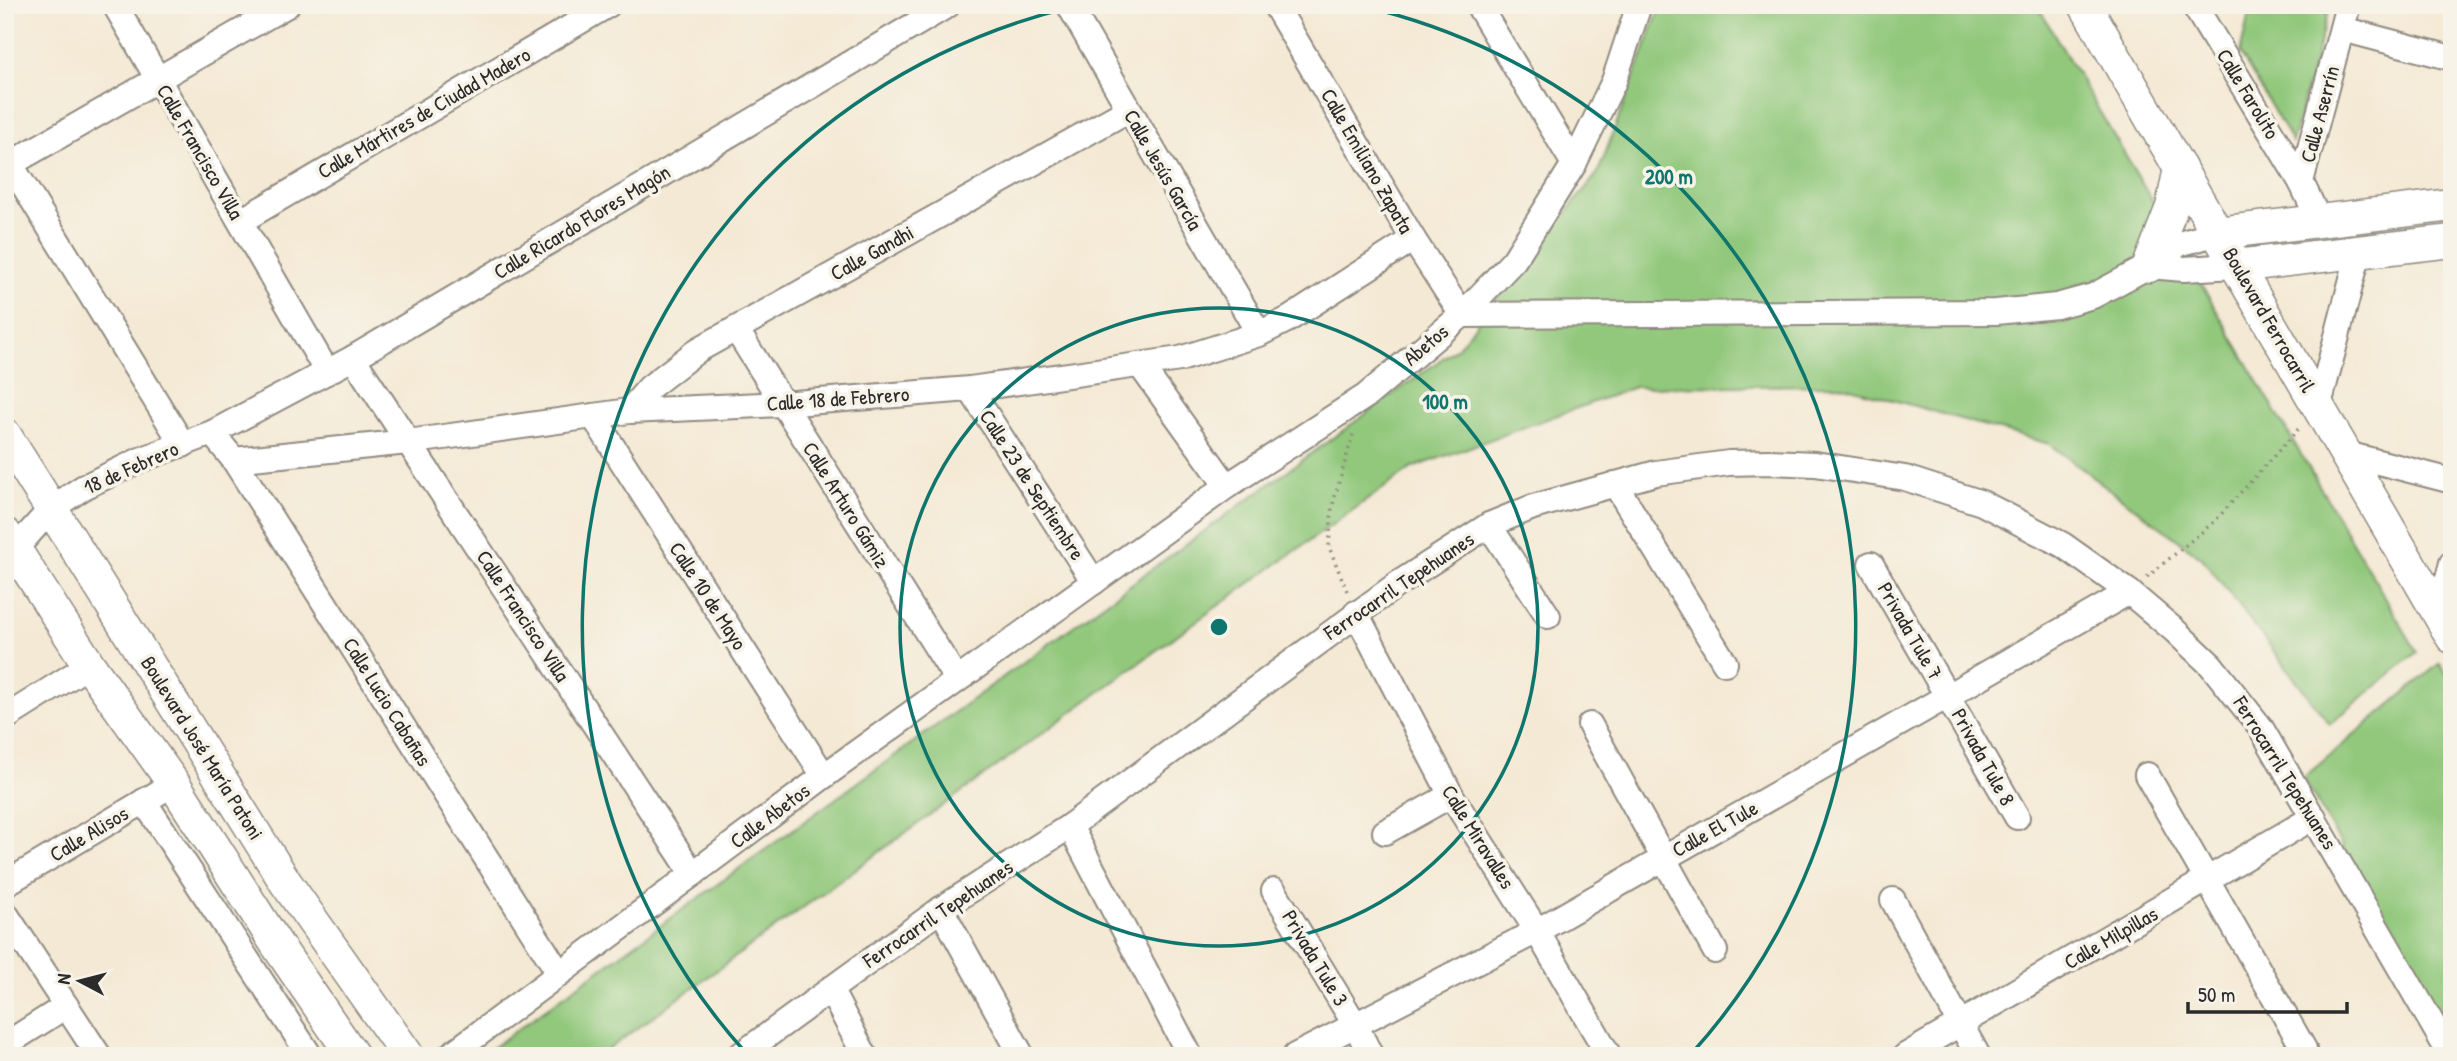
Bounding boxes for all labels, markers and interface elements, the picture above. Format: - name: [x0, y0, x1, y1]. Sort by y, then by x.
- street label: Calle Mártires de Ciudad Madero: [312, 40, 536, 185]
- street label: Calle Farolito: [2210, 43, 2287, 144]
- street label: Calle Aserrín: [2293, 62, 2346, 165]
- street label: Calle Francisco Villa: [150, 79, 251, 225]
- street label: Calle Emiliano Zapata: [1314, 83, 1421, 239]
- street label: Calle Jesús García: [1117, 104, 1210, 235]
- street label: Calle Ricardo Flores Magón: [488, 157, 676, 286]
- text: 200 m: [1645, 162, 1693, 191]
- street label: Calle Gandhi: [825, 218, 919, 287]
- street label: Boulevard Ferrocarril: [2216, 242, 2323, 398]
- street label: Abetos: [1397, 317, 1455, 372]
- street label: Calle 18 de Febrero: [766, 379, 910, 418]
- text: 100 m: [1422, 387, 1468, 416]
- street label: Calle 23 de Septiembre: [973, 404, 1092, 566]
- street label: 18 de Febrero: [79, 434, 183, 501]
- street label: Calle Arturo Gámiz: [796, 436, 897, 573]
- street label: Ferrocarril Tepehuanes: [1317, 525, 1480, 647]
- street label: Calle 10 de Mayo: [663, 536, 754, 655]
- street label: Calle Francisco Villa: [470, 544, 577, 687]
- street label: Privada Tule 7: [1871, 577, 1950, 685]
- centre of rings: [1207, 615, 1231, 639]
- street label: Calle Lucio Cabañas: [336, 632, 439, 772]
- street label: Boulevard José María Patoni: [134, 650, 271, 845]
- street label: Ferrocarril Tepehuanes: [2226, 690, 2344, 855]
- street label: Privada Tule 8: [1945, 703, 2022, 811]
- street label: Calle Abetos: [724, 776, 816, 855]
- street label: Calle Miravalles: [1435, 779, 1522, 894]
- street label: Calle El Tule: [1667, 793, 1763, 864]
- street label: Calle Alisos: [44, 799, 134, 868]
- street label: Ferrocarril Tepehuanes: [856, 853, 1019, 975]
- street label: Calle Milpillas: [2059, 899, 2163, 976]
- street label: Privada Tule 3: [1275, 904, 1355, 1011]
- north arrow: [46, 946, 116, 1016]
- scale bar: [2188, 970, 2347, 1014]
- text: N: [50, 972, 77, 986]
- text: 50 m: [2198, 980, 2235, 1009]

